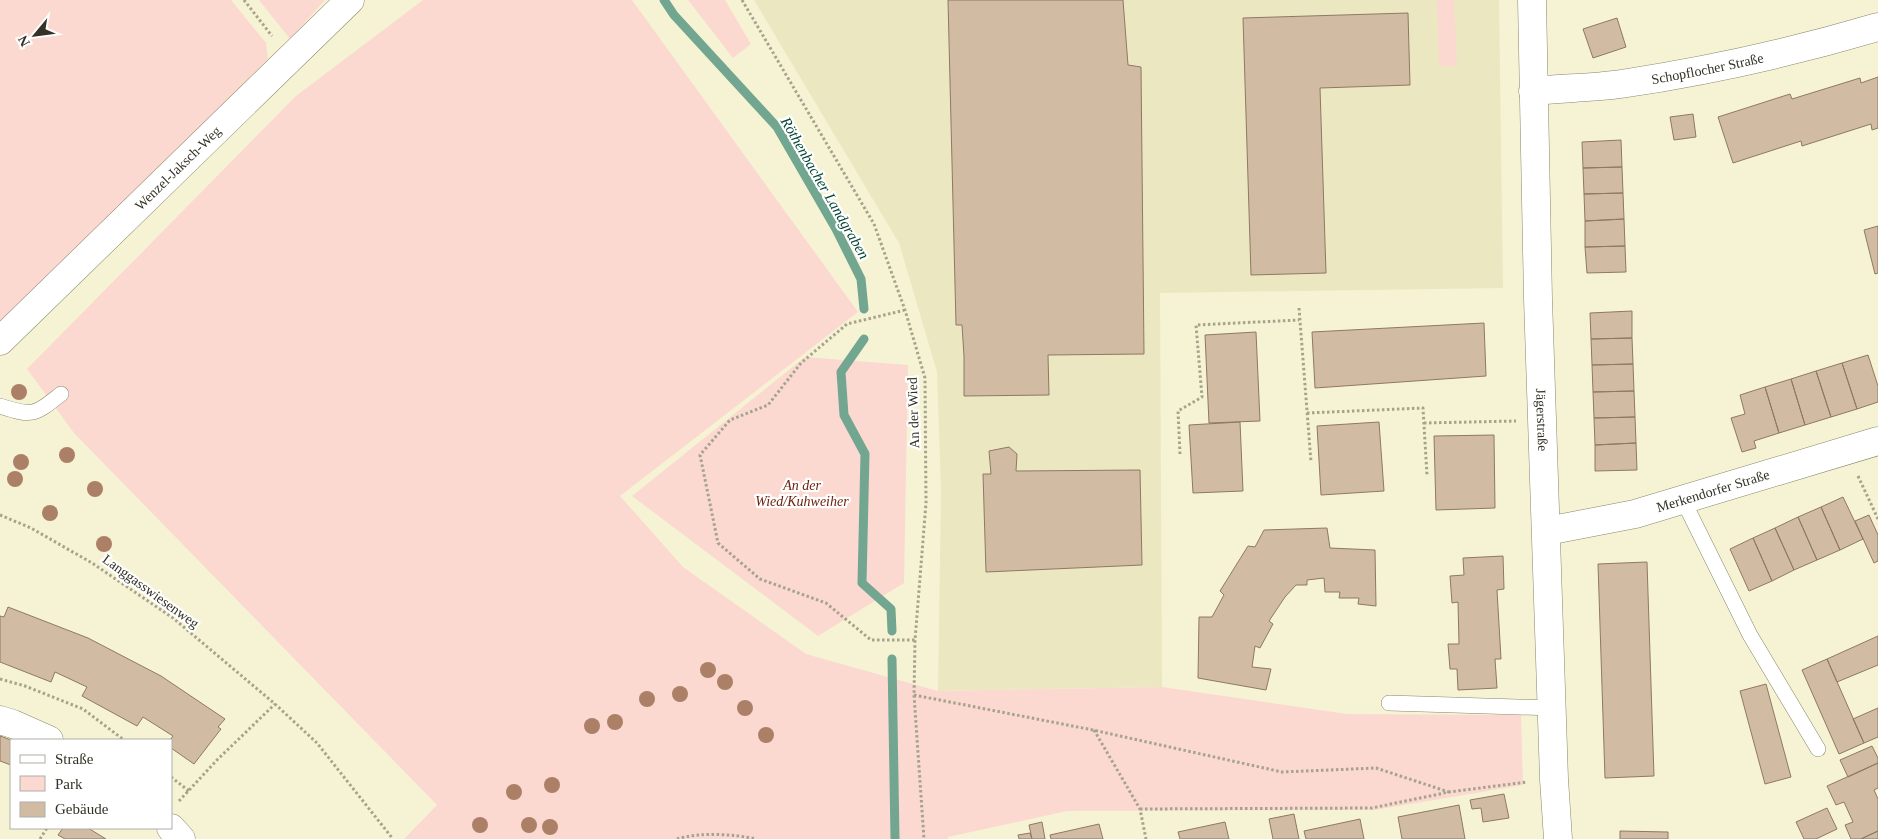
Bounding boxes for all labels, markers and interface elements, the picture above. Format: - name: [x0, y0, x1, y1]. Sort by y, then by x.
- north arrow: [10, 10, 60, 60]
- text: N: [15, 33, 33, 49]
- street label: Schopflocher Straße: [1650, 50, 1765, 87]
- water label: Röthenbacher Landgraben: [777, 113, 872, 262]
- street label: Wenzel-Jaksch-Weg: [132, 123, 224, 213]
- street label: An der Wied: [905, 377, 922, 449]
- street label: Jägerstraße: [1533, 388, 1550, 452]
- street label: Merkendorfer Straße: [1655, 467, 1771, 515]
- park label: An der Wied/Kuhweiher: [755, 478, 849, 509]
- street label: Langgasswiesenweg: [100, 552, 202, 631]
- legend: [10, 739, 172, 829]
- text: Straße: [55, 751, 94, 767]
- text: Park: [55, 776, 83, 792]
- text: Gebäude: [55, 801, 109, 817]

